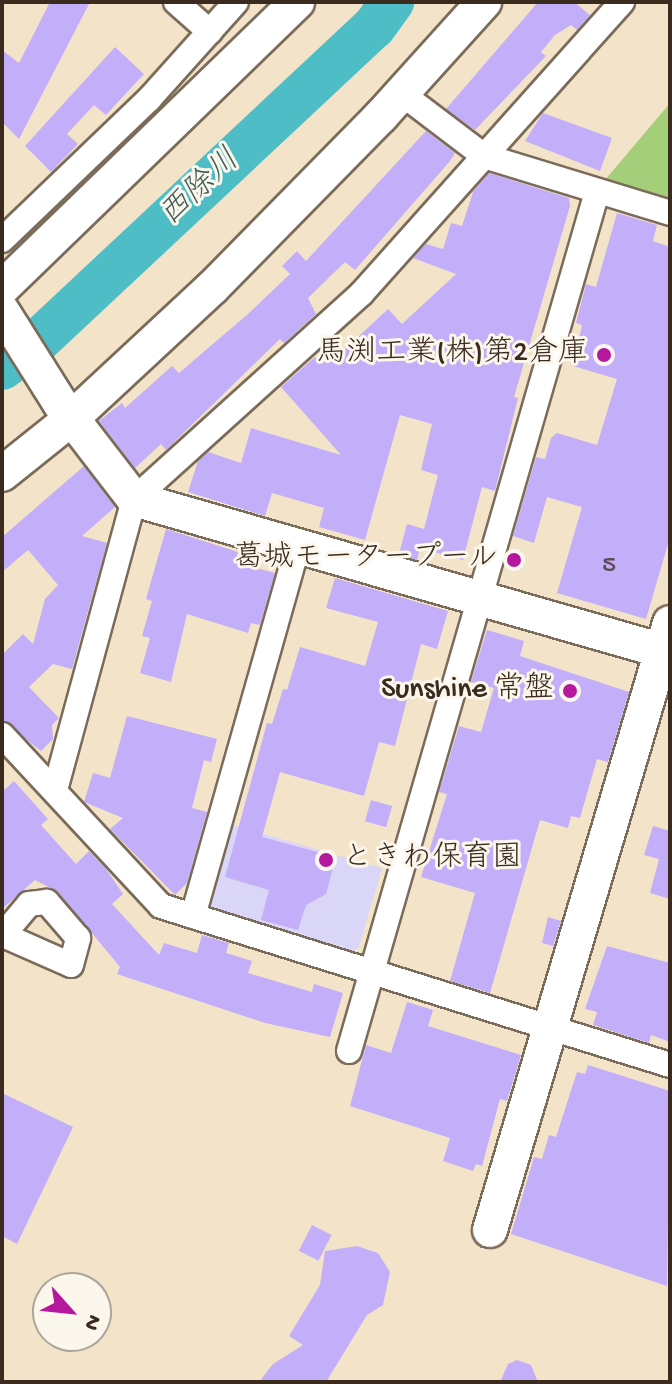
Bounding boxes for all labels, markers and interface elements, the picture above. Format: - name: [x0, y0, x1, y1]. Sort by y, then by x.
- water label: 西除川: [153, 142, 249, 236]
- place label: 馬渕工業(株)第2倉庫: [316, 337, 588, 373]
- marker: 馬渕工業(株)第2倉庫: [595, 346, 613, 364]
- place label: 葛城モータープール: [230, 542, 498, 578]
- marker: 葛城モータープール: [505, 551, 523, 569]
- house number: 5: [602, 551, 616, 583]
- place label: Sunshine 常盤: [381, 673, 554, 709]
- marker: Sunshine 常盤: [561, 682, 579, 700]
- place label: ときわ保育園: [342, 842, 522, 878]
- marker: ときわ保育園: [317, 851, 335, 869]
- north arrow: [32, 1272, 112, 1352]
- text: N: [77, 1310, 106, 1334]

